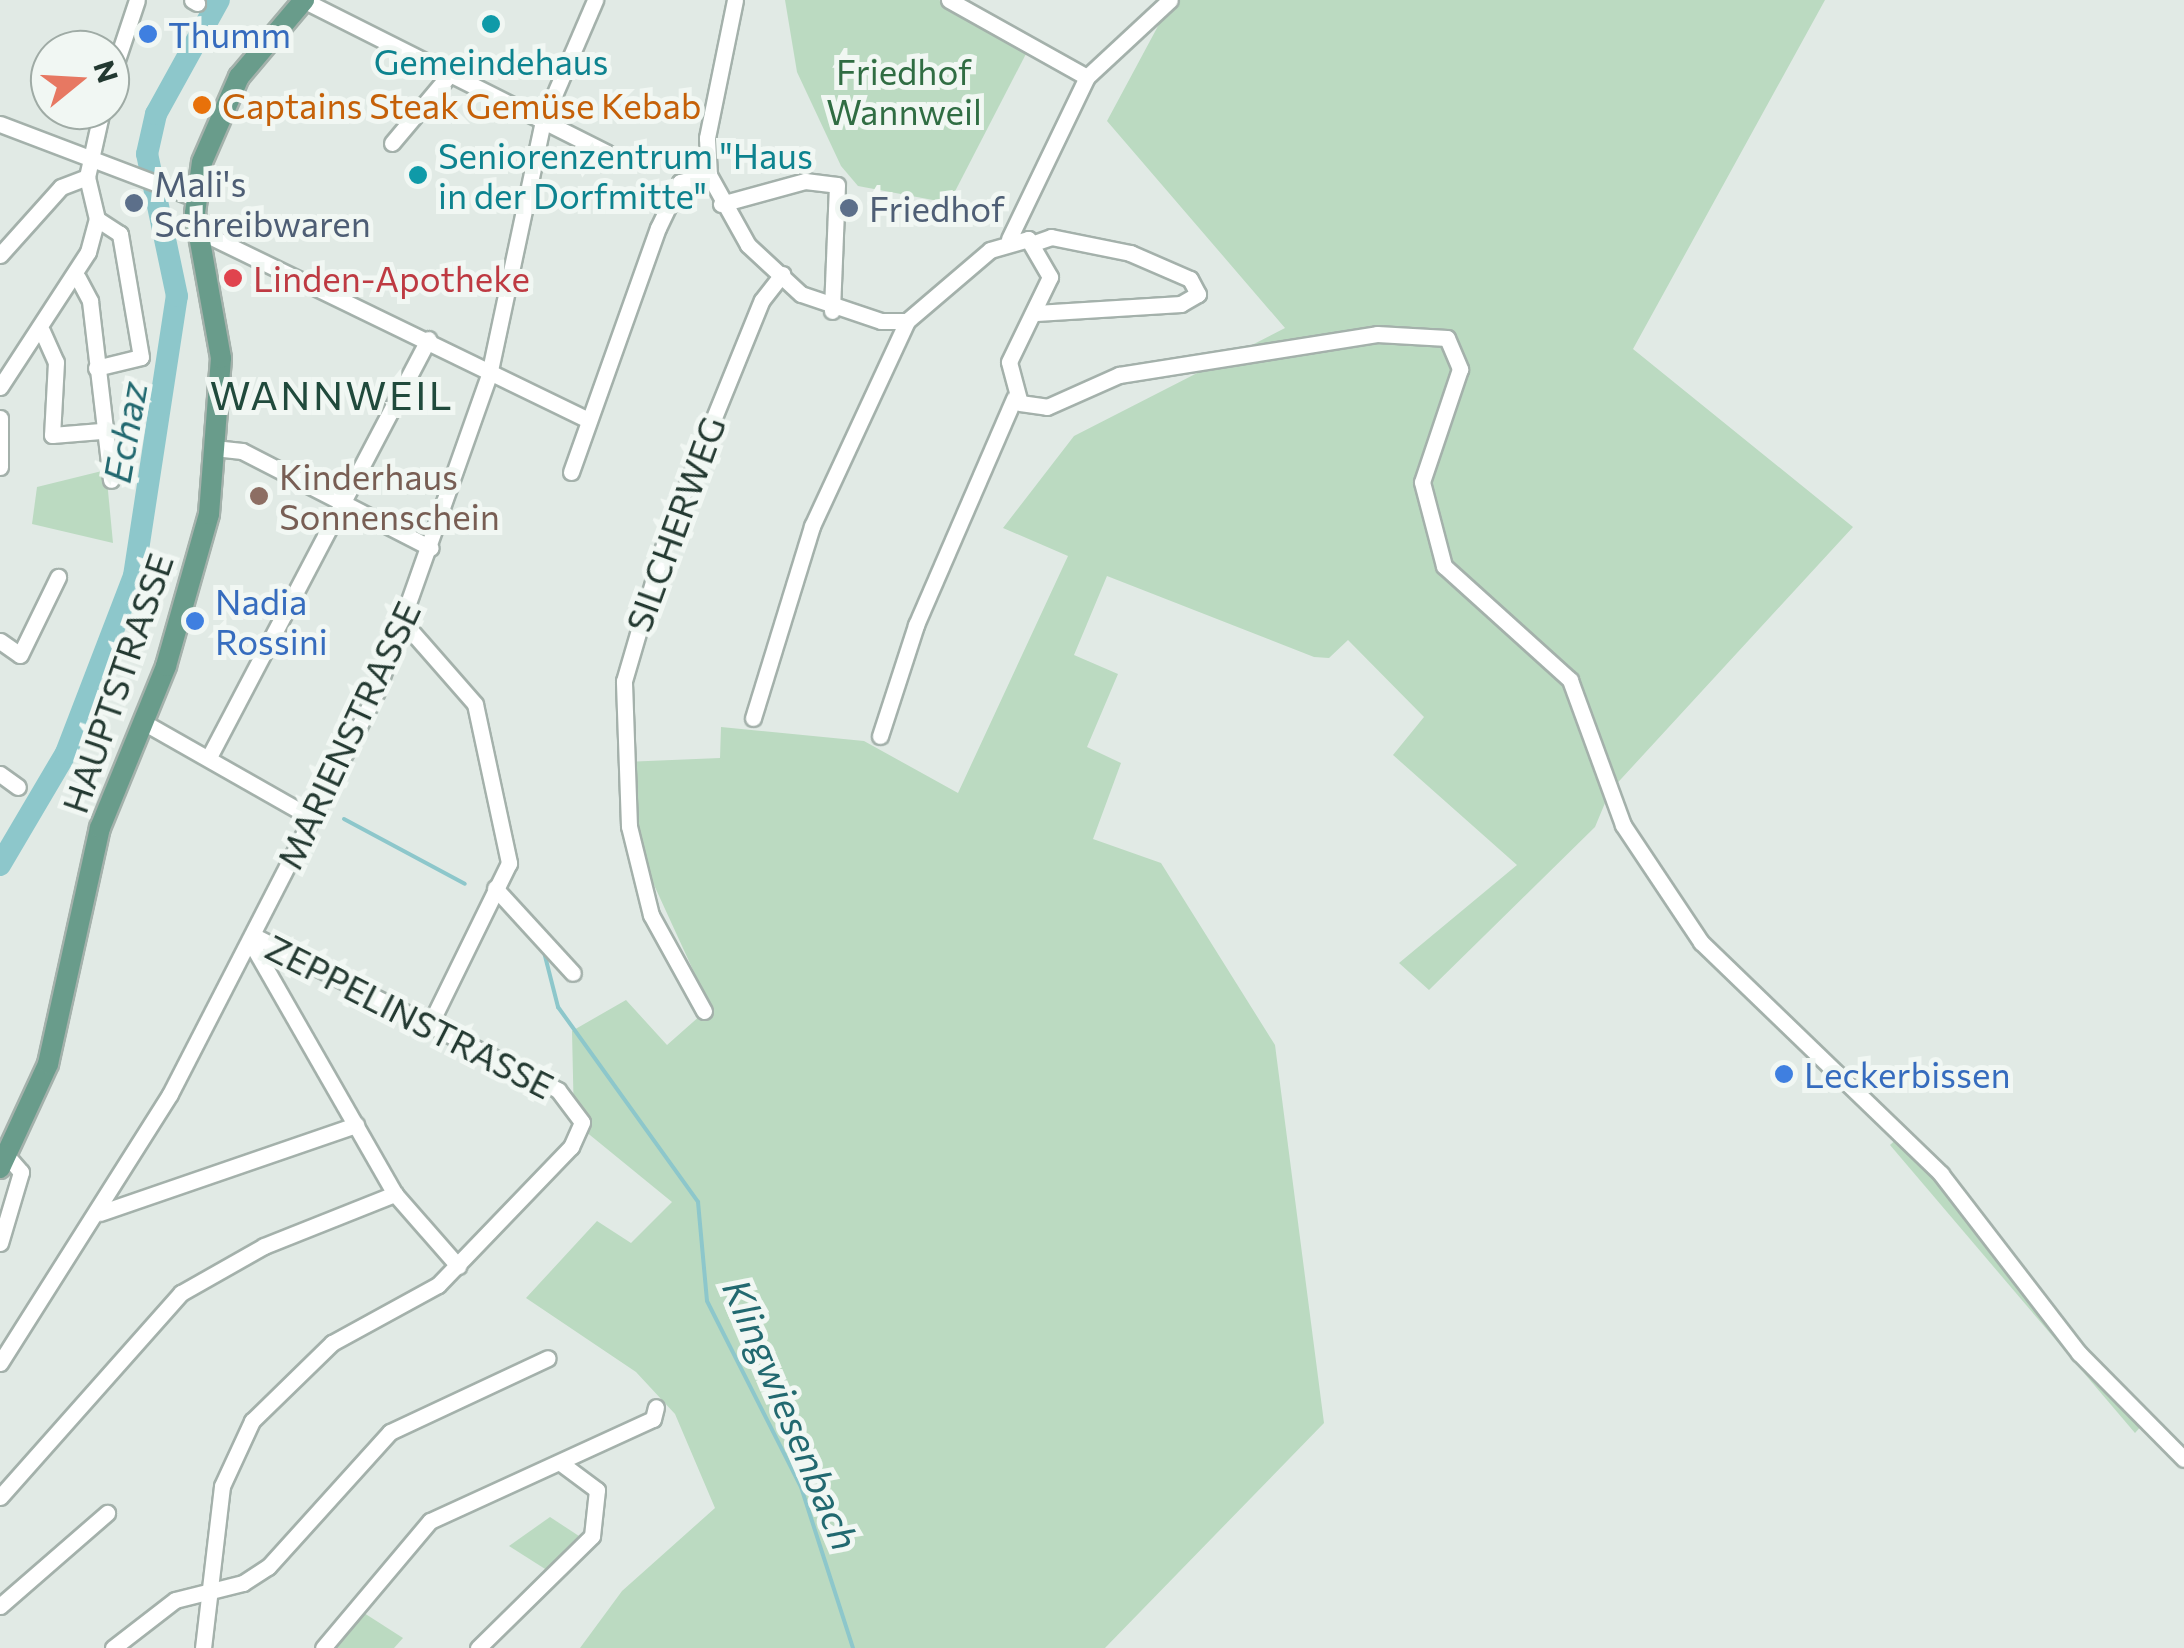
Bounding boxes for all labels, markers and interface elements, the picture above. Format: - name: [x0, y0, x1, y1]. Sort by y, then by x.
- place label: Thumm: [168, 13, 291, 55]
- marker: Gemeindehaus: [480, 13, 502, 35]
- marker: Thumm: [137, 23, 159, 45]
- north arrow: [30, 30, 130, 130]
- place label: Gemeindehaus: [374, 40, 608, 82]
- park label: Friedhof Wannweil: [826, 50, 982, 132]
- text: N: [87, 56, 126, 87]
- place label: Captains Steak Gemüse Kebab: [222, 84, 701, 126]
- marker: Captains Steak Gemüse Kebab: [191, 94, 213, 116]
- place label: Seniorenzentrum "Haus in der Dorfmitte": [438, 134, 813, 216]
- place label: Mali's Schreibwaren: [154, 162, 371, 244]
- marker: Seniorenzentrum "Haus in der Dorfmitte": [407, 164, 429, 186]
- place label: Friedhof: [869, 187, 1005, 229]
- marker: Mali's Schreibwaren: [123, 192, 145, 214]
- marker: Friedhof: [838, 197, 860, 219]
- place label: Linden-Apotheke: [253, 257, 530, 299]
- marker: Linden-Apotheke: [222, 267, 244, 289]
- district label: WANNWEIL: [210, 370, 454, 418]
- water label: Echaz: [93, 378, 155, 486]
- street label: SILCHERWEG: [617, 411, 733, 637]
- place label: Kinderhaus Sonnenschein: [279, 455, 500, 537]
- marker: Kinderhaus Sonnenschein: [248, 485, 270, 507]
- street label: HAUPTSTRASSE: [53, 548, 181, 818]
- place label: Nadia Rossini: [215, 580, 328, 662]
- street label: MARIENSTRASSE: [268, 595, 428, 875]
- marker: Nadia Rossini: [184, 610, 206, 632]
- street label: ZEPPELINSTRASSE: [259, 925, 561, 1107]
- place label: Leckerbissen: [1804, 1053, 2010, 1095]
- marker: Leckerbissen: [1773, 1063, 1795, 1085]
- water label: Klingwiesenbach: [714, 1272, 870, 1556]

